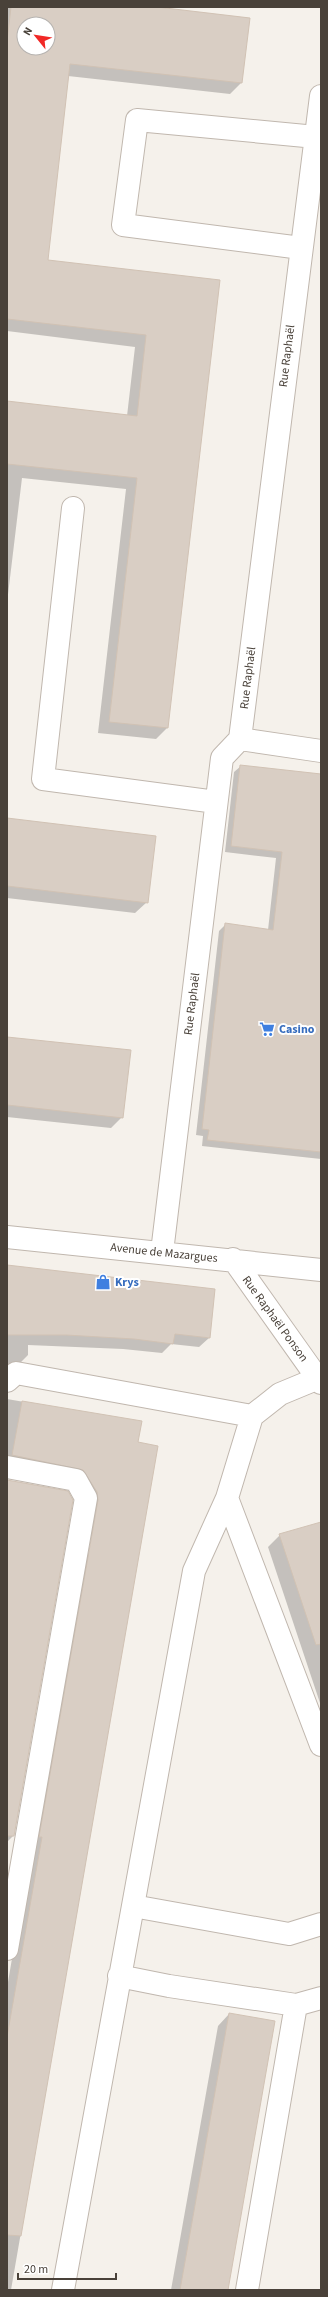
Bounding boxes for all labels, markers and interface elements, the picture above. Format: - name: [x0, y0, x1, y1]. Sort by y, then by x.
- north arrow: [16, 16, 56, 56]
- text: N: [19, 24, 36, 38]
- street label: Rue Raphaël: [275, 324, 299, 388]
- street label: Rue Raphaël: [236, 646, 260, 710]
- street label: Rue Raphaël: [180, 972, 204, 1036]
- supermarket icon: Casino: [258, 1020, 276, 1038]
- place label: Casino: [279, 1021, 315, 1038]
- street label: Avenue de Mazargues: [110, 1239, 218, 1267]
- street label: Rue Raphaël Ponson: [238, 1272, 312, 1366]
- shop icon: Krys: [94, 1273, 112, 1291]
- place label: Krys: [115, 1274, 139, 1291]
- scale bar: [18, 2255, 116, 2281]
- text: 20 m: [24, 2261, 48, 2278]

